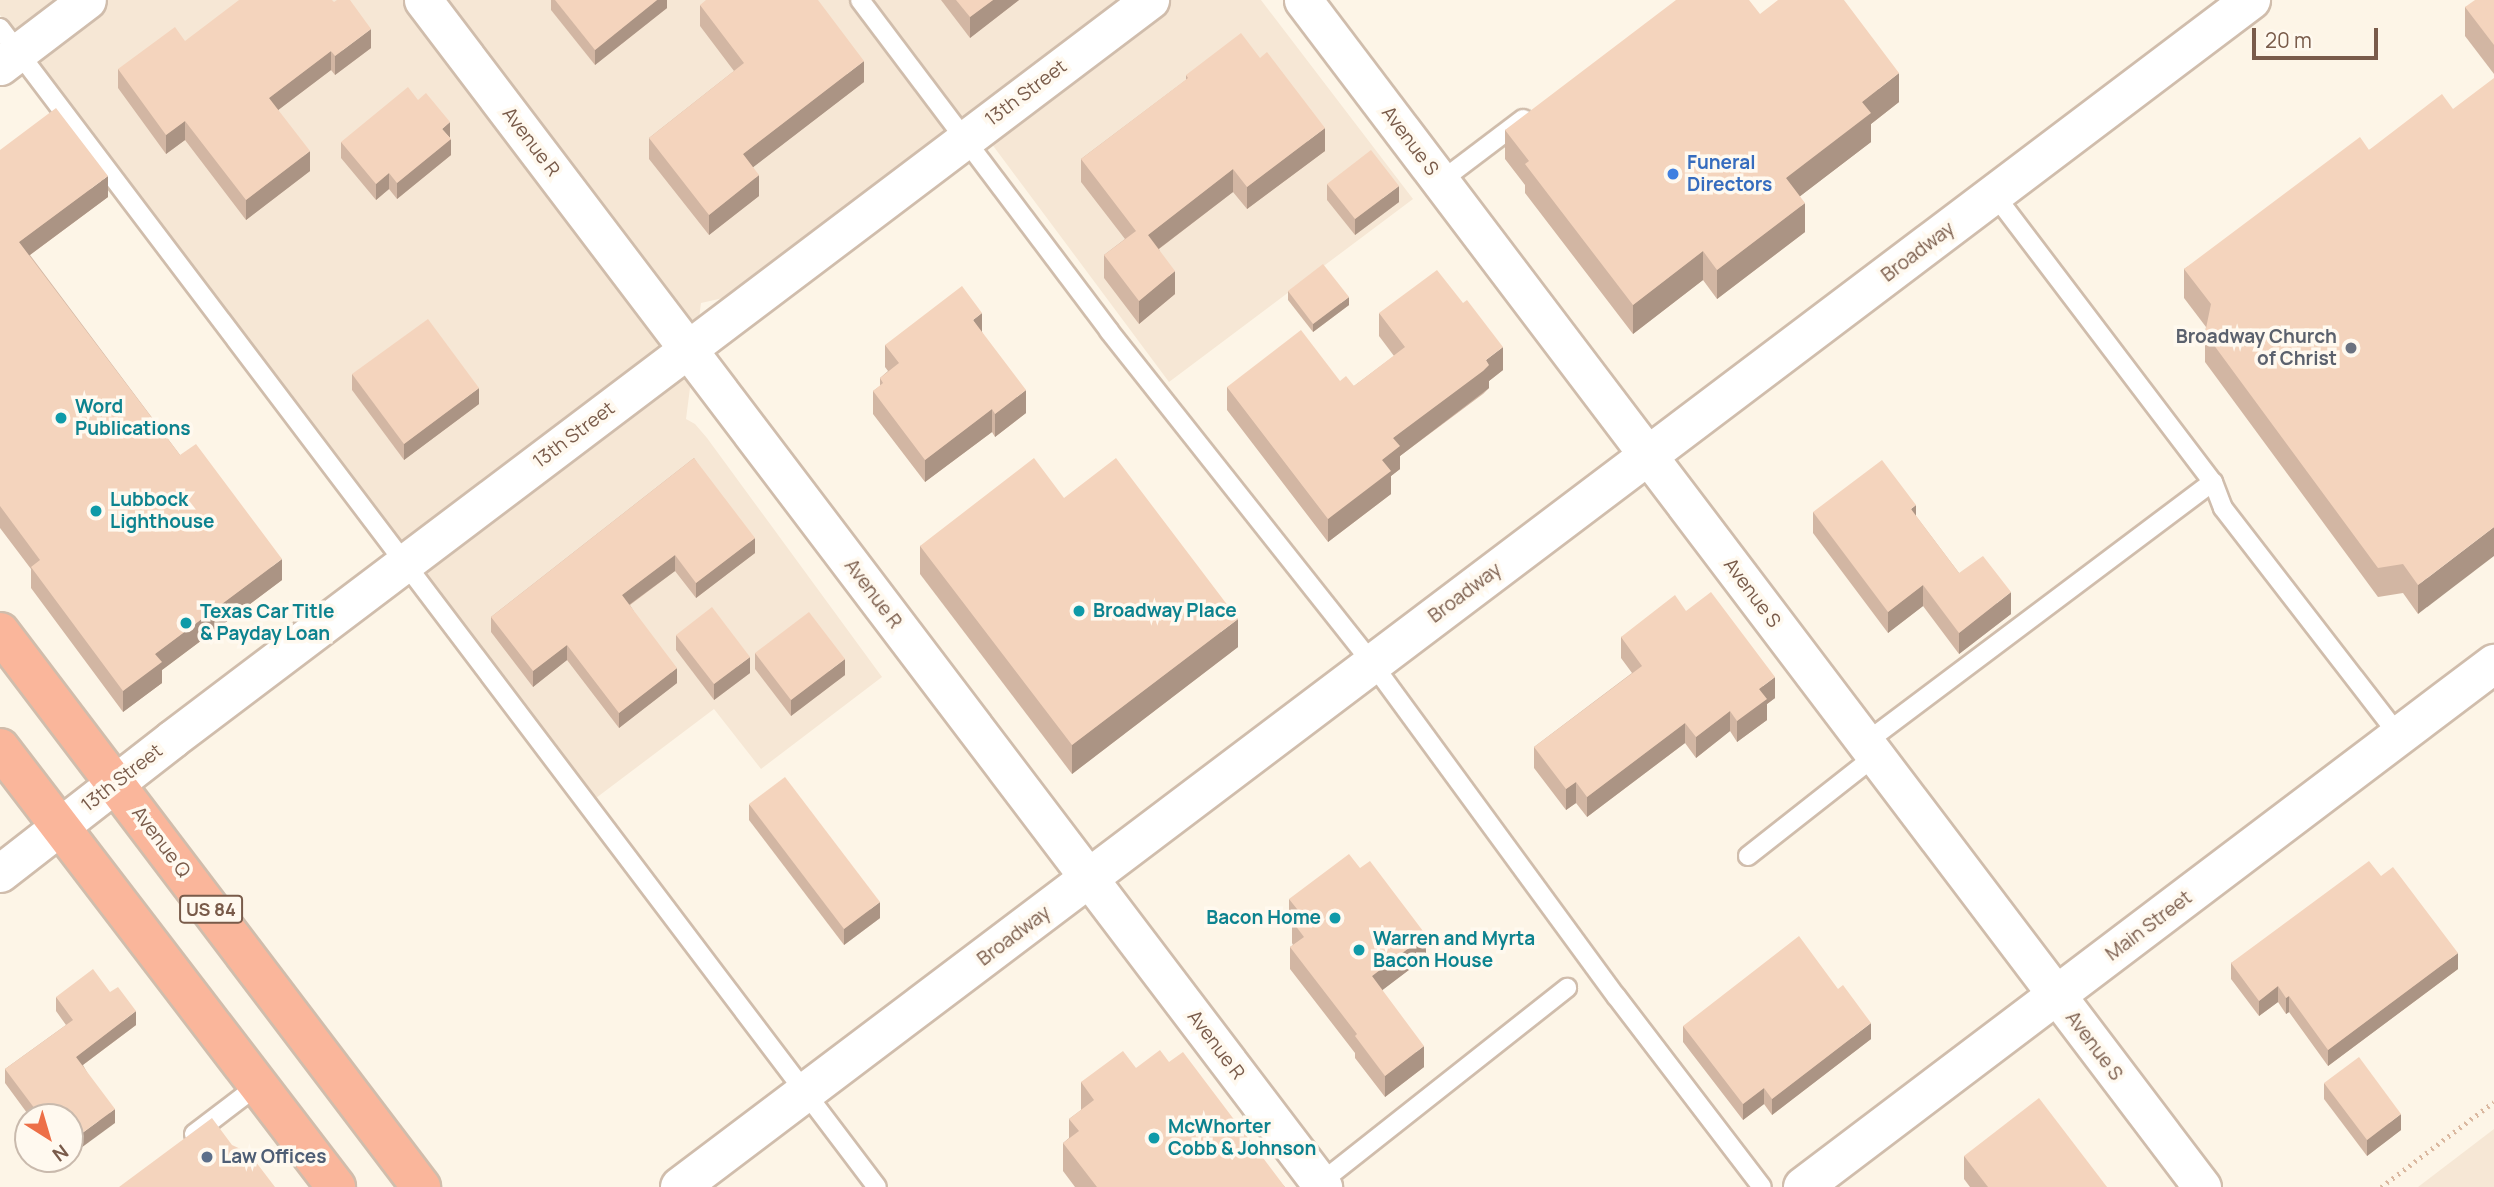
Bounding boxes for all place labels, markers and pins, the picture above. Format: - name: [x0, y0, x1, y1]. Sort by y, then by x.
- place label: Funeral Directors: [1687, 152, 1772, 196]
- marker: Funeral Directors: [1665, 166, 1681, 182]
- place label: Broadway Church of Christ: [2176, 326, 2337, 370]
- marker: Broadway Church of Christ: [2343, 340, 2359, 356]
- place label: Word Publications: [75, 396, 191, 440]
- marker: Word Publications: [53, 410, 69, 426]
- place label: Lubbock Lighthouse: [110, 489, 215, 533]
- marker: Lubbock Lighthouse: [88, 503, 104, 519]
- place label: Broadway Place: [1093, 600, 1237, 622]
- place label: Texas Car Title & Payday Loan: [200, 601, 334, 645]
- marker: Broadway Place: [1071, 603, 1087, 619]
- marker: Texas Car Title & Payday Loan: [178, 615, 194, 631]
- place label: Bacon Home: [1206, 907, 1321, 929]
- marker: Bacon Home: [1327, 910, 1343, 926]
- place label: Warren and Myrta Bacon House: [1373, 928, 1535, 972]
- marker: Warren and Myrta Bacon House: [1351, 942, 1367, 958]
- place label: McWhorter Cobb & Johnson: [1168, 1116, 1316, 1160]
- marker: McWhorter Cobb & Johnson: [1146, 1130, 1162, 1146]
- place label: Law Offices: [221, 1146, 327, 1168]
- marker: Law Offices: [199, 1149, 215, 1165]

